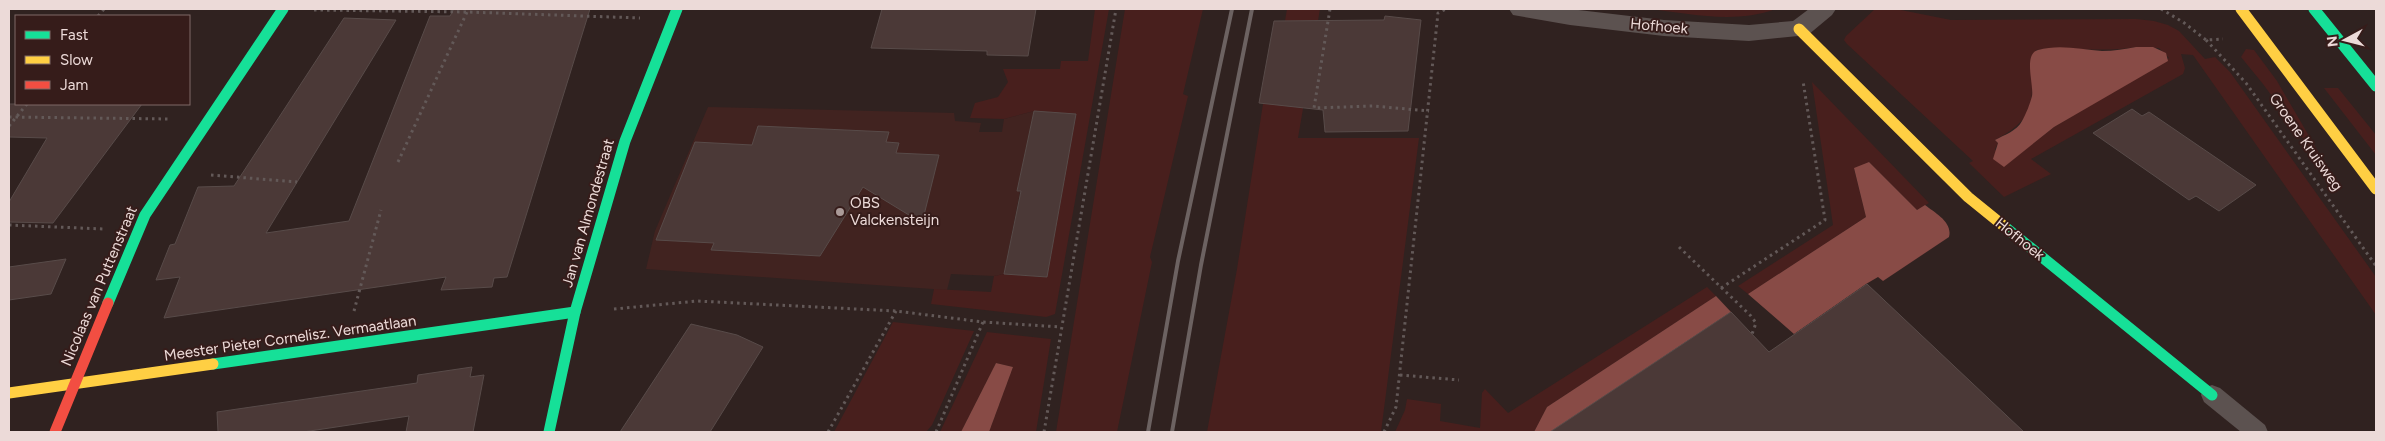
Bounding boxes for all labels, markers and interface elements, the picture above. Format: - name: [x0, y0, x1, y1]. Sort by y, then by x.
- legend: [15, 15, 190, 105]
- street label: Hofhoek: [1629, 15, 1689, 38]
- north arrow: [2320, 15, 2370, 65]
- text: Fast: [60, 26, 89, 44]
- text: N: [2323, 35, 2342, 48]
- text: Slow: [60, 51, 93, 69]
- text: Jam: [60, 76, 88, 94]
- street label: Groene Kruisweg: [2266, 90, 2346, 194]
- street label: Jan van Almondestraat: [558, 136, 618, 289]
- place label: OBS Valckensteijn: [850, 194, 939, 229]
- street label: Nicolaas van Puttenstraat: [57, 203, 141, 369]
- marker: OBS Valckensteijn: [834, 206, 846, 218]
- street label: Hofhoek: [1992, 214, 2049, 265]
- street label: Meester Pieter Cornelisz. Vermaatlaan: [163, 311, 417, 365]

